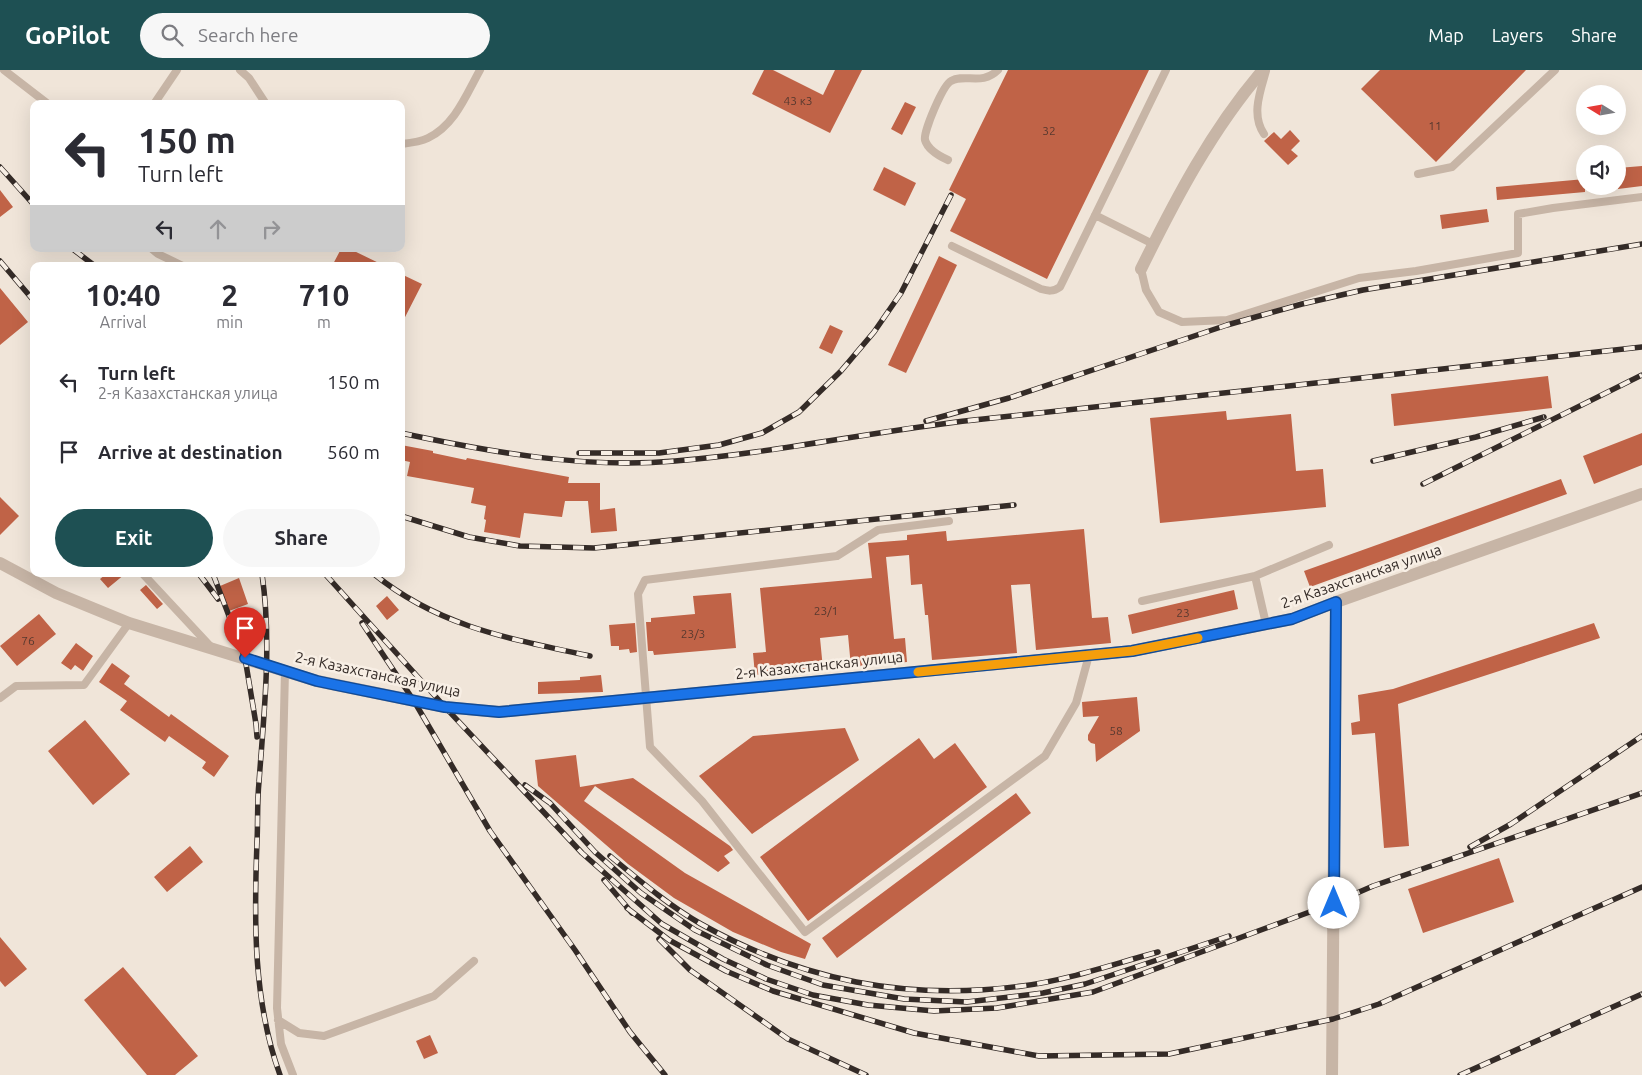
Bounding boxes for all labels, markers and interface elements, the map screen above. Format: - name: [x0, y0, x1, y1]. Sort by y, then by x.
- search box: [140, 13, 490, 58]
- icon: search: [158, 21, 186, 49]
- text: GoPilot: [25, 22, 110, 49]
- text: Search here: [198, 24, 298, 46]
- text: Map: [1428, 25, 1464, 45]
- text: Layers: [1492, 25, 1543, 45]
- text: Share: [1571, 25, 1617, 45]
- north arrow: [1576, 85, 1626, 135]
- map controls: [1576, 85, 1626, 195]
- house number: 43 к3: [783, 94, 813, 107]
- house number: 11: [1428, 119, 1442, 132]
- icon: left: [55, 120, 120, 185]
- text: 150 m: [138, 120, 236, 160]
- house number: 32: [1042, 124, 1056, 137]
- button: sound: [1576, 145, 1626, 195]
- text: Turn left: [138, 161, 223, 186]
- icon: left: [151, 215, 179, 243]
- icon: ahead: [204, 215, 232, 243]
- icon: right: [257, 215, 285, 243]
- text: 10:40: [86, 278, 161, 312]
- text: 2: [221, 278, 238, 312]
- text: 710: [299, 278, 349, 312]
- text: Arrival: [100, 313, 146, 331]
- text: min: [216, 313, 243, 331]
- text: m: [317, 313, 331, 331]
- text: Turn left: [98, 362, 176, 384]
- icon: left: [55, 368, 83, 396]
- text: 150 m: [327, 371, 380, 393]
- text: 2-я Казахстанская улица: [98, 384, 278, 402]
- icon: arrive: [55, 438, 83, 466]
- text: Arrive at destination: [98, 441, 283, 463]
- text: 560 m: [327, 441, 380, 463]
- button: Exit: [55, 509, 213, 567]
- button: Share: [223, 509, 380, 567]
- street label: 2-я Казахстанская улица: [1278, 540, 1444, 612]
- house number: 23/1: [814, 604, 838, 617]
- house number: 23: [1176, 606, 1190, 619]
- pin: [224, 607, 266, 658]
- icon: arrive: [231, 614, 259, 642]
- house number: 23/3: [681, 627, 705, 640]
- house number: 76: [21, 634, 35, 647]
- street label: 2-я Казахстанская улица: [294, 648, 462, 700]
- street label: 2-я Казахстанская улица: [734, 648, 904, 682]
- house number: 58: [1109, 724, 1123, 737]
- position arrow: [1307, 876, 1359, 928]

